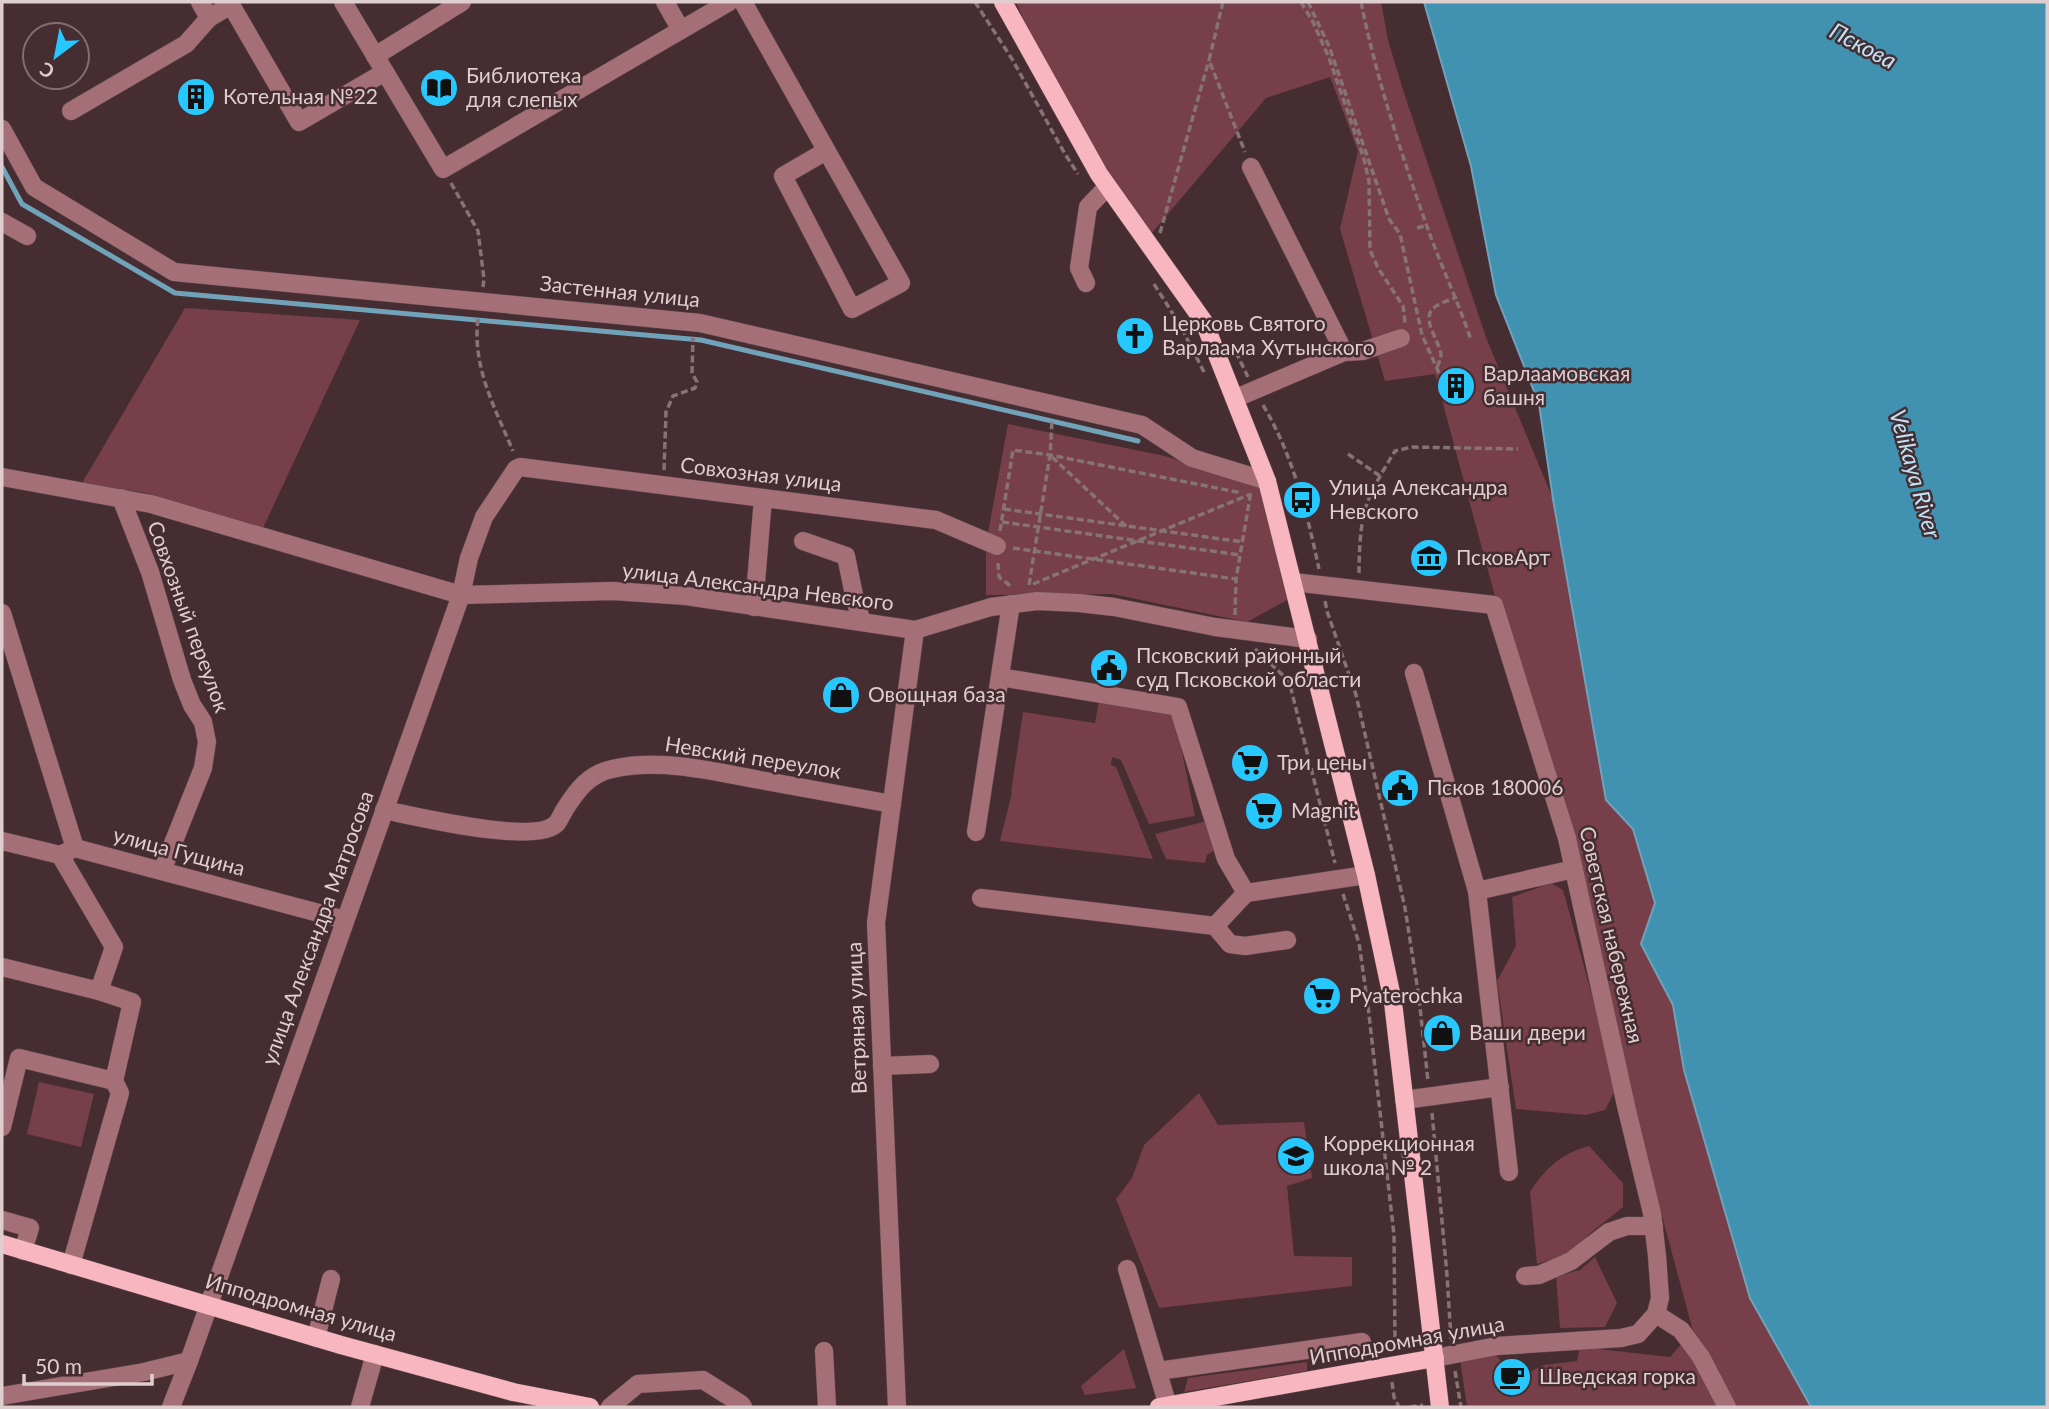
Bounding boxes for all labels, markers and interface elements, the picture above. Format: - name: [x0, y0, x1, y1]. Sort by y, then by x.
- water label: Пскова: [1825, 16, 1901, 74]
- north arrow: [21, 21, 91, 91]
- text: С: [35, 58, 58, 84]
- place label: Библиотека для слепых: [466, 62, 581, 111]
- library icon: Библиотека для слепых: [418, 67, 460, 109]
- building icon: Котельная №22: [175, 76, 217, 118]
- place label: Котельная №22: [223, 83, 378, 108]
- street label: Застенная улица: [539, 270, 701, 311]
- place label: Церковь Святого Варлаама Хутынского: [1162, 310, 1375, 359]
- church icon: Церковь Святого Варлаама Хутынского: [1114, 315, 1156, 357]
- place label: Варлаамовская башня: [1483, 360, 1630, 409]
- building icon: Варлаамовская башня: [1435, 365, 1477, 407]
- water label: Velikaya River: [1884, 406, 1948, 542]
- street label: Совхозная улица: [679, 451, 843, 496]
- place label: Улица Александра Невского: [1329, 474, 1508, 523]
- bus stop icon: Улица Александра Невского: [1281, 479, 1323, 521]
- street label: Совхозный переулок: [143, 517, 236, 716]
- museum icon: ПсковАрт: [1408, 537, 1450, 579]
- place label: ПсковАрт: [1456, 544, 1551, 569]
- street label: улица Александра Невского: [621, 556, 895, 615]
- place label: Псковский районный суд Псковской области: [1136, 642, 1361, 691]
- public building icon: Псковский районный суд Псковской области: [1088, 647, 1130, 689]
- shop icon: Овощная база: [820, 674, 862, 716]
- place label: Овощная база: [868, 681, 1006, 706]
- street label: Невский переулок: [663, 730, 843, 783]
- supermarket icon: Три цены: [1229, 742, 1271, 784]
- place label: Три цены: [1277, 749, 1367, 774]
- public building icon: Псков 180006: [1379, 767, 1421, 809]
- place label: Псков 180006: [1427, 774, 1563, 799]
- street label: улица Александра Матросова: [255, 787, 378, 1068]
- supermarket icon: Magnit: [1243, 790, 1285, 832]
- place label: Magnit: [1291, 797, 1356, 822]
- street label: улица Гущина: [111, 821, 248, 880]
- street label: Советская набережная: [1575, 824, 1650, 1046]
- street label: Ветряная улица: [840, 941, 871, 1095]
- supermarket icon: Pyaterochka: [1301, 975, 1343, 1017]
- place label: Pyaterochka: [1349, 982, 1463, 1007]
- shop icon: Ваши двери: [1421, 1012, 1463, 1054]
- place label: Ваши двери: [1469, 1019, 1586, 1044]
- place label: Коррекционная школа № 2: [1323, 1130, 1475, 1179]
- school or university icon: Коррекционная школа № 2: [1275, 1135, 1317, 1177]
- street label: Ипподромная улица: [203, 1267, 400, 1346]
- street label: Ипподромная улица: [1307, 1310, 1506, 1369]
- scale bar: [24, 1342, 152, 1386]
- text: 50 m: [35, 1353, 82, 1378]
- cafe icon: Шведская горка: [1491, 1356, 1533, 1398]
- place label: Шведская горка: [1539, 1363, 1696, 1388]

